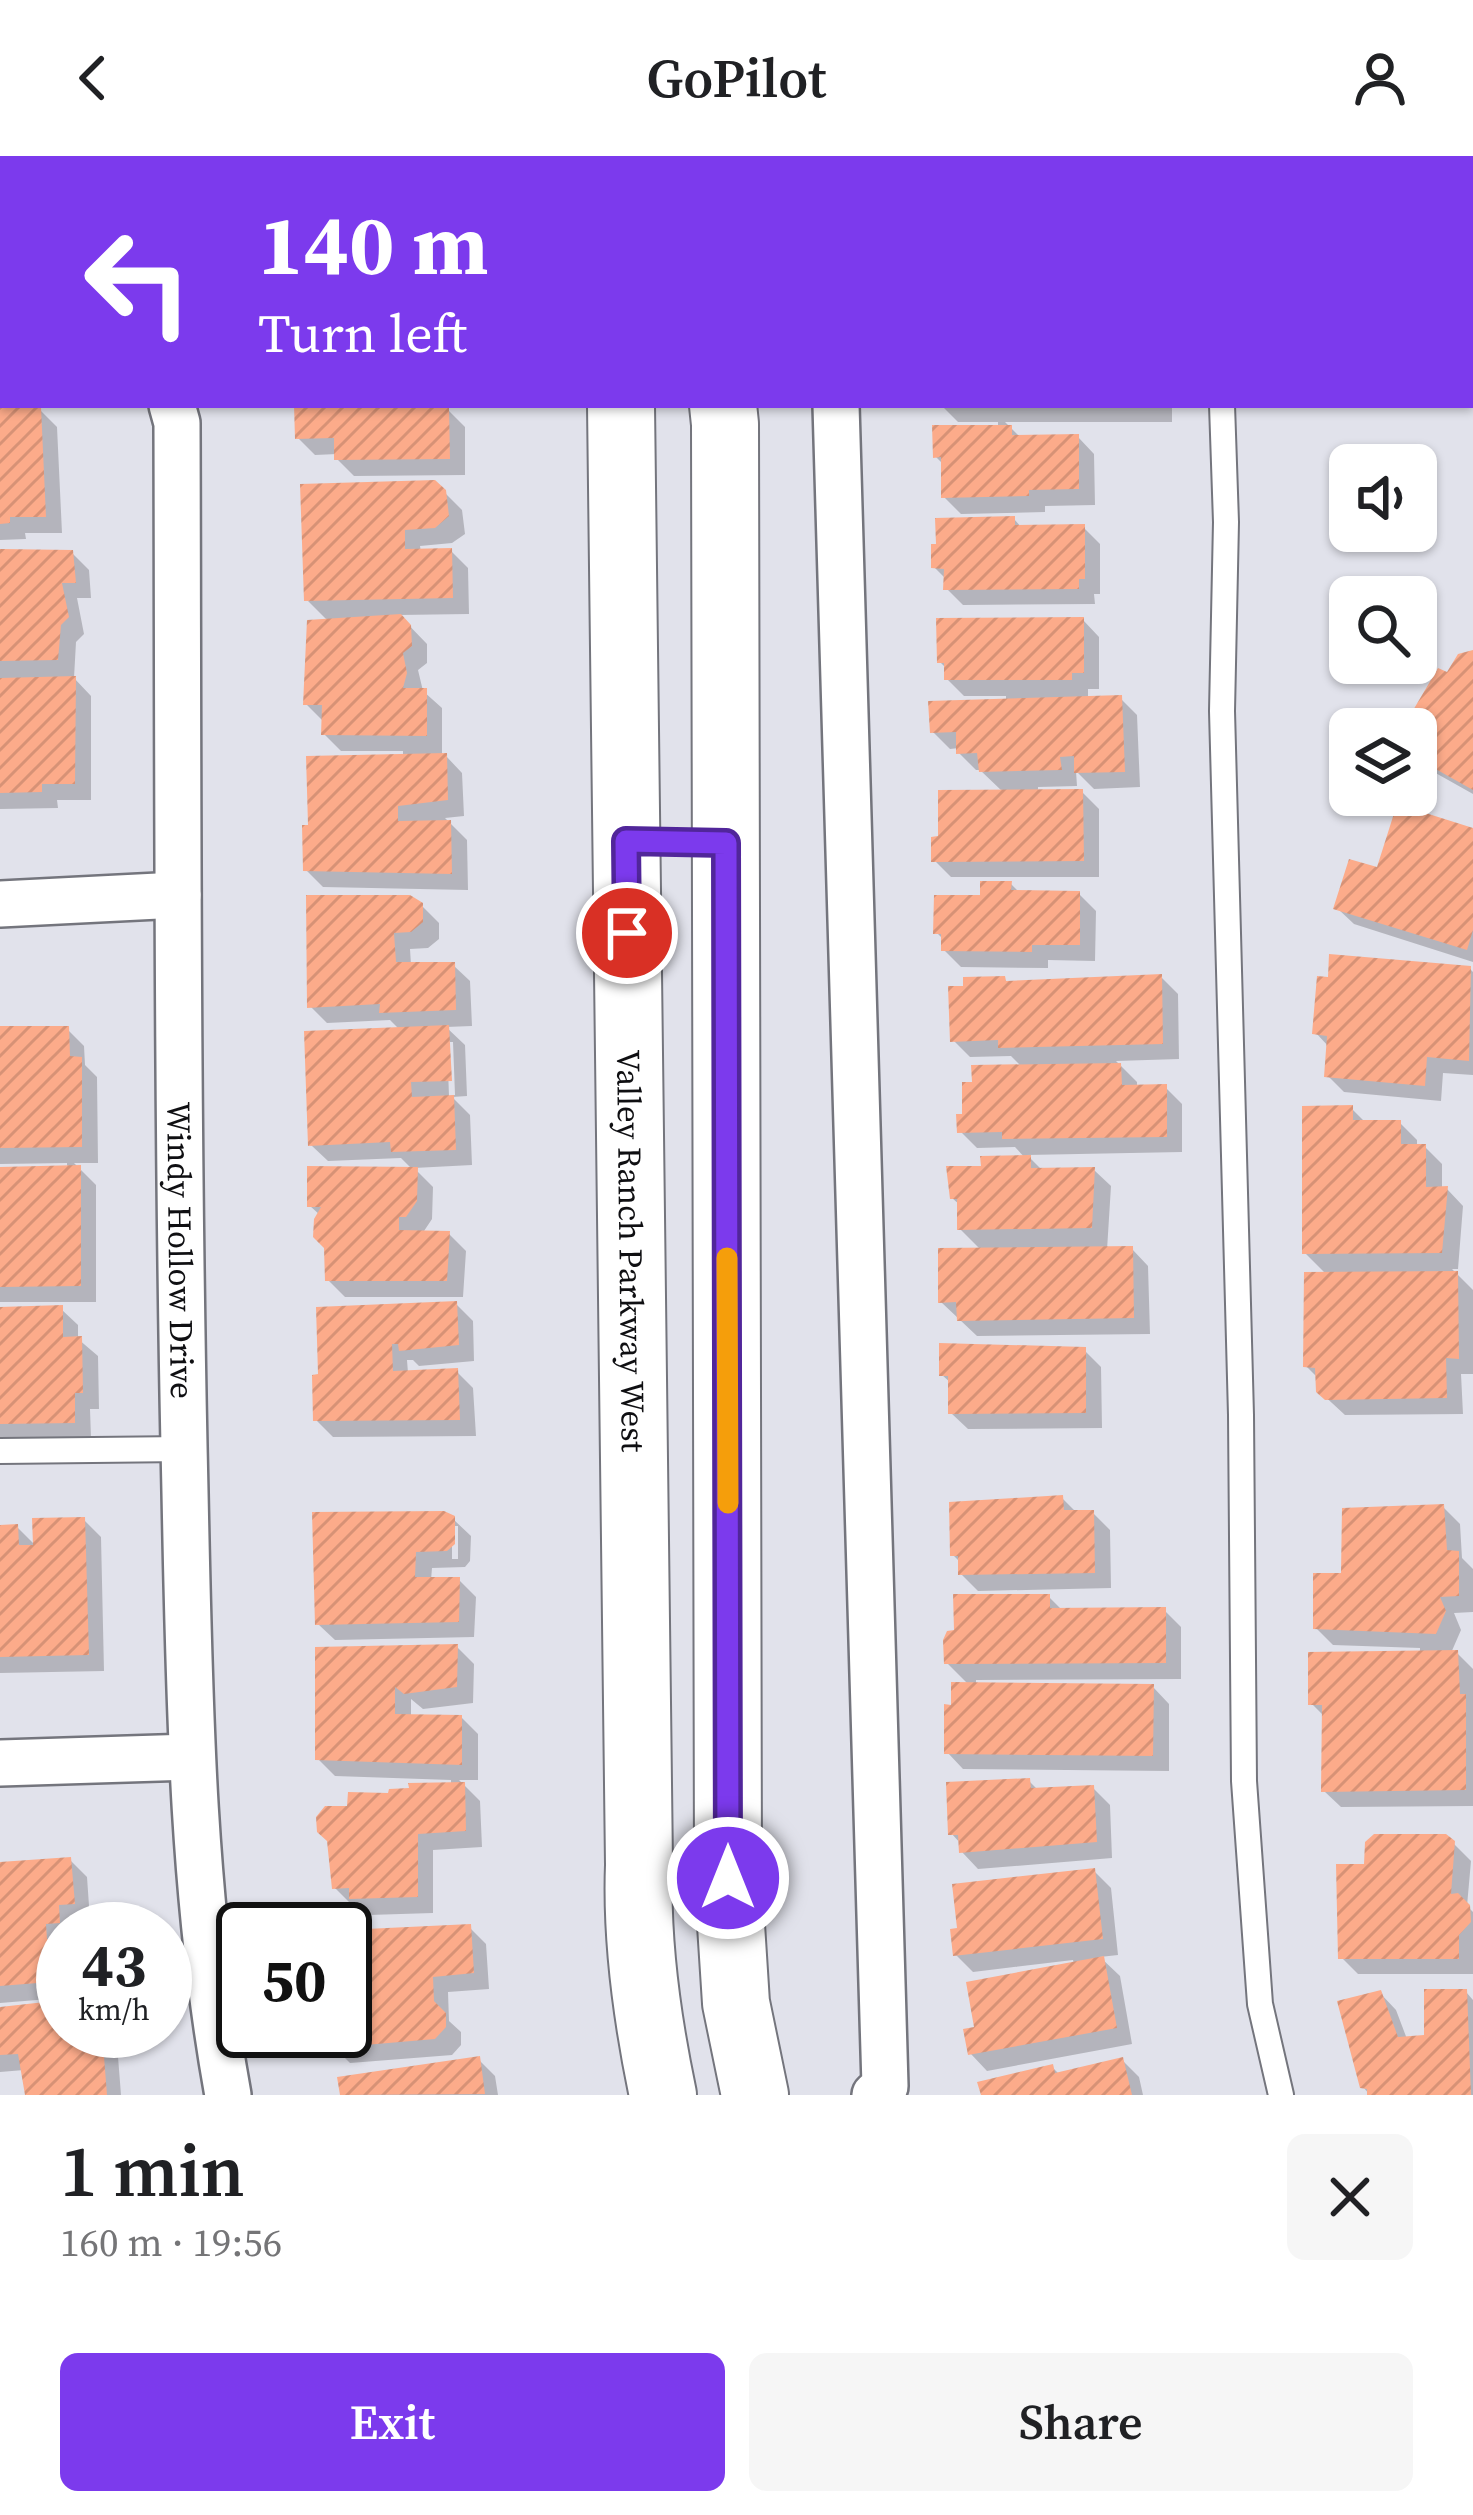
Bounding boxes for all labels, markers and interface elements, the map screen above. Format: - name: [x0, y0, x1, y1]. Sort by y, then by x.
- text: GoPilot: [647, 41, 826, 115]
- icon: back: [60, 45, 126, 111]
- icon: person: [1347, 45, 1413, 111]
- text: 140 m: [258, 187, 489, 302]
- icon: left: [60, 204, 216, 360]
- text: Turn left: [258, 296, 467, 370]
- map controls: [1329, 444, 1437, 816]
- button: sound: [1329, 444, 1437, 552]
- button: search: [1329, 576, 1437, 684]
- button: layers: [1329, 708, 1437, 816]
- pin: [576, 882, 678, 984]
- icon: arrive: [594, 900, 660, 966]
- street label: Valley Ranch Parkway West: [606, 1049, 656, 1453]
- street label: Windy Hollow Drive: [157, 1101, 206, 1399]
- position arrow: [665, 1815, 791, 1941]
- speed limit sign: 50: [216, 1902, 372, 2058]
- text: 43: [81, 1924, 147, 2006]
- text: km/h: [78, 1989, 150, 2030]
- text: 1 min: [60, 2121, 245, 2220]
- button: close: [1287, 2134, 1413, 2260]
- text: 160 m · 19:56: [60, 2216, 282, 2269]
- button: Exit: [60, 2353, 725, 2491]
- button: Share: [749, 2353, 1413, 2491]

